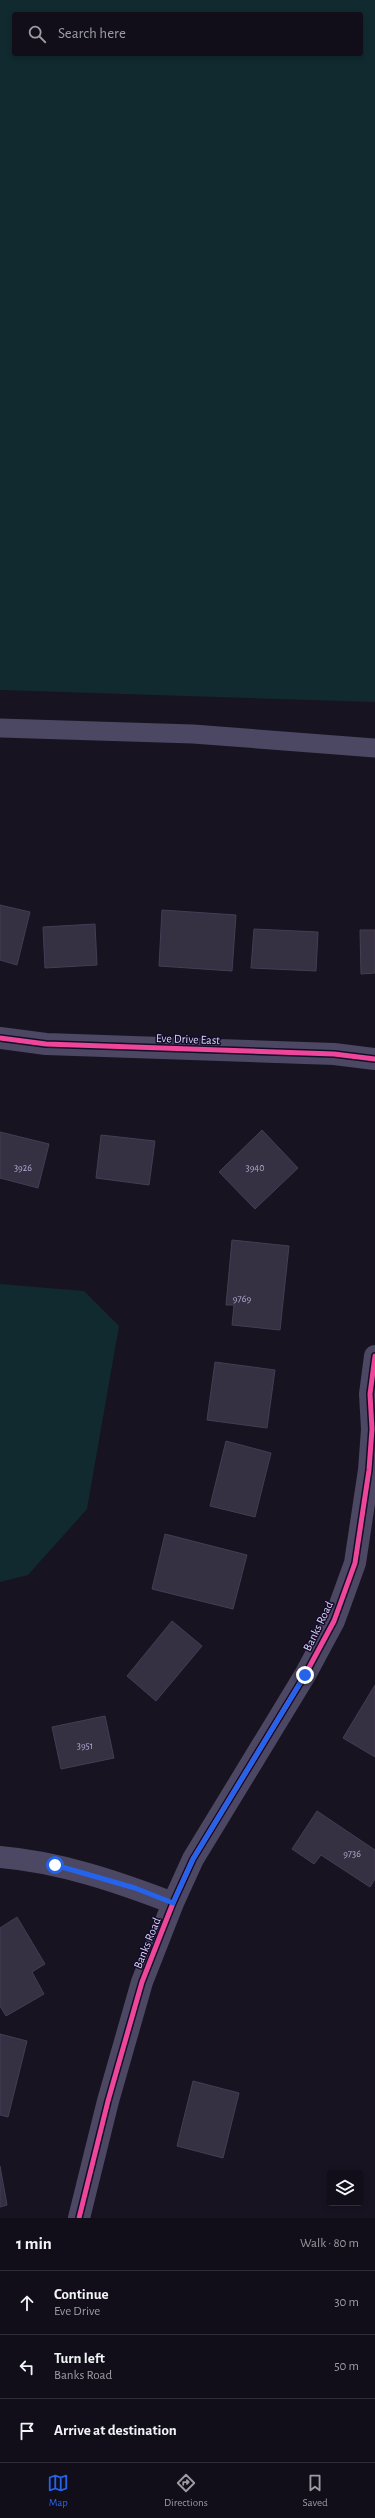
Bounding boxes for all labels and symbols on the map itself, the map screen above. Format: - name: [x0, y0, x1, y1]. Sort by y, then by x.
- street label: Eve Drive East: [156, 1032, 220, 1046]
- house number: 3926: [14, 1163, 32, 1173]
- house number: 3940: [246, 1163, 264, 1173]
- house number: 9769: [233, 1294, 251, 1304]
- street label: Banks Road: [301, 1599, 335, 1653]
- route end: [296, 1666, 314, 1684]
- house number: 3951: [77, 1741, 93, 1751]
- house number: 9736: [343, 1849, 361, 1859]
- route start: [46, 1856, 64, 1874]
- street label: Banks Road: [131, 1916, 163, 1970]

